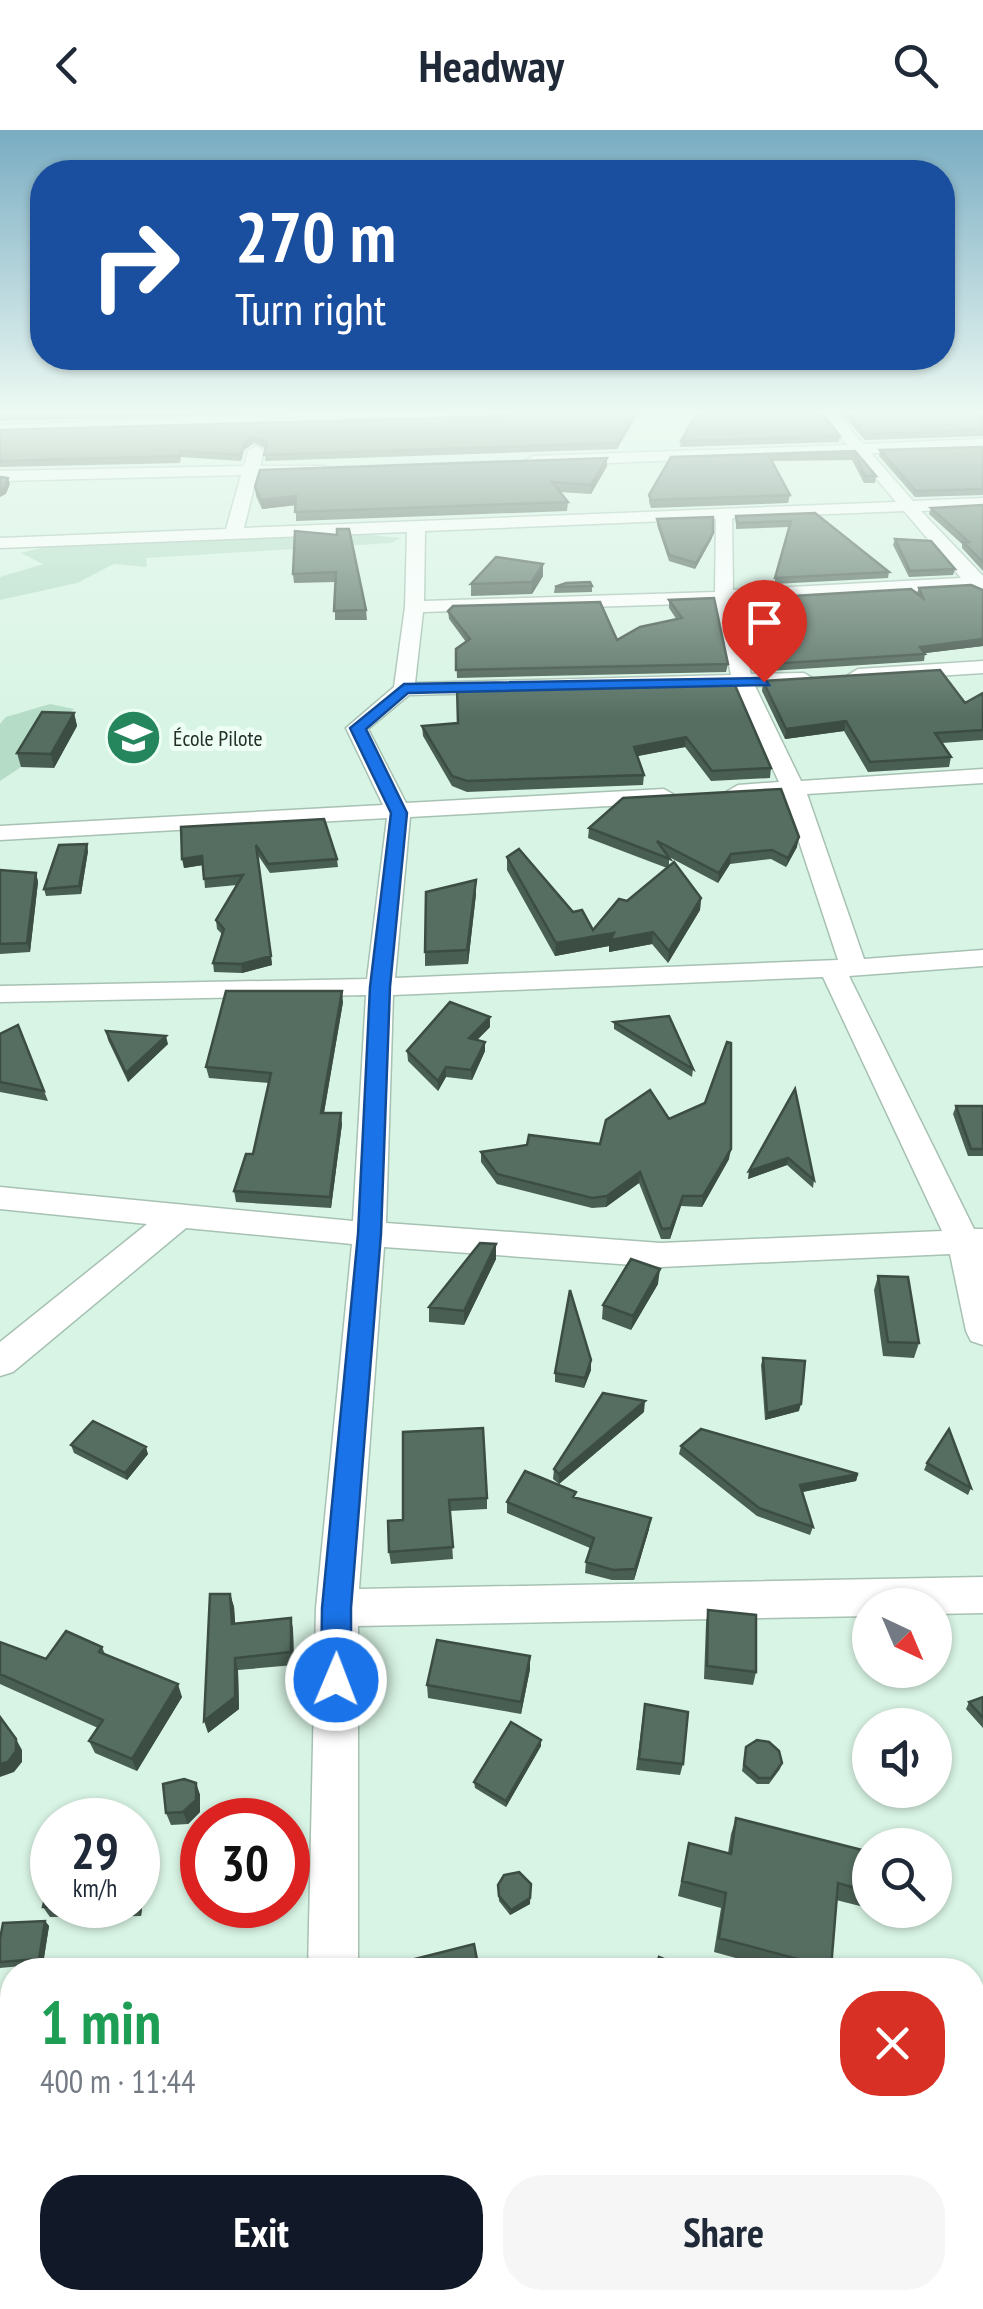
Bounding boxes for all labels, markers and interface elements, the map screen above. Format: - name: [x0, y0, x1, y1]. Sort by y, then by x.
- text: Headway: [419, 36, 564, 94]
- icon: back: [40, 38, 95, 93]
- icon: search: [888, 38, 943, 93]
- text: 270 m: [235, 191, 396, 281]
- icon: right: [70, 200, 200, 330]
- text: Turn right: [235, 279, 386, 337]
- pin: [722, 580, 807, 683]
- icon: arrive: [737, 595, 792, 650]
- school or university icon: École Pilote: [104, 708, 164, 768]
- place label: École Pilote: [173, 724, 263, 752]
- north arrow: [852, 1588, 952, 1688]
- map controls: [852, 1588, 952, 1928]
- position arrow: [284, 1628, 388, 1732]
- button: sound: [852, 1708, 952, 1808]
- speed limit sign: 30: [180, 1798, 310, 1928]
- text: 29: [71, 1818, 119, 1883]
- button: search: [852, 1828, 952, 1928]
- text: km/h: [73, 1872, 117, 1904]
- text: 1 min: [40, 1983, 161, 2061]
- button: close: [840, 1991, 945, 2096]
- text: 400 m · 11:44: [40, 2060, 195, 2102]
- button: Exit: [40, 2175, 483, 2290]
- button: Share: [503, 2175, 945, 2290]

